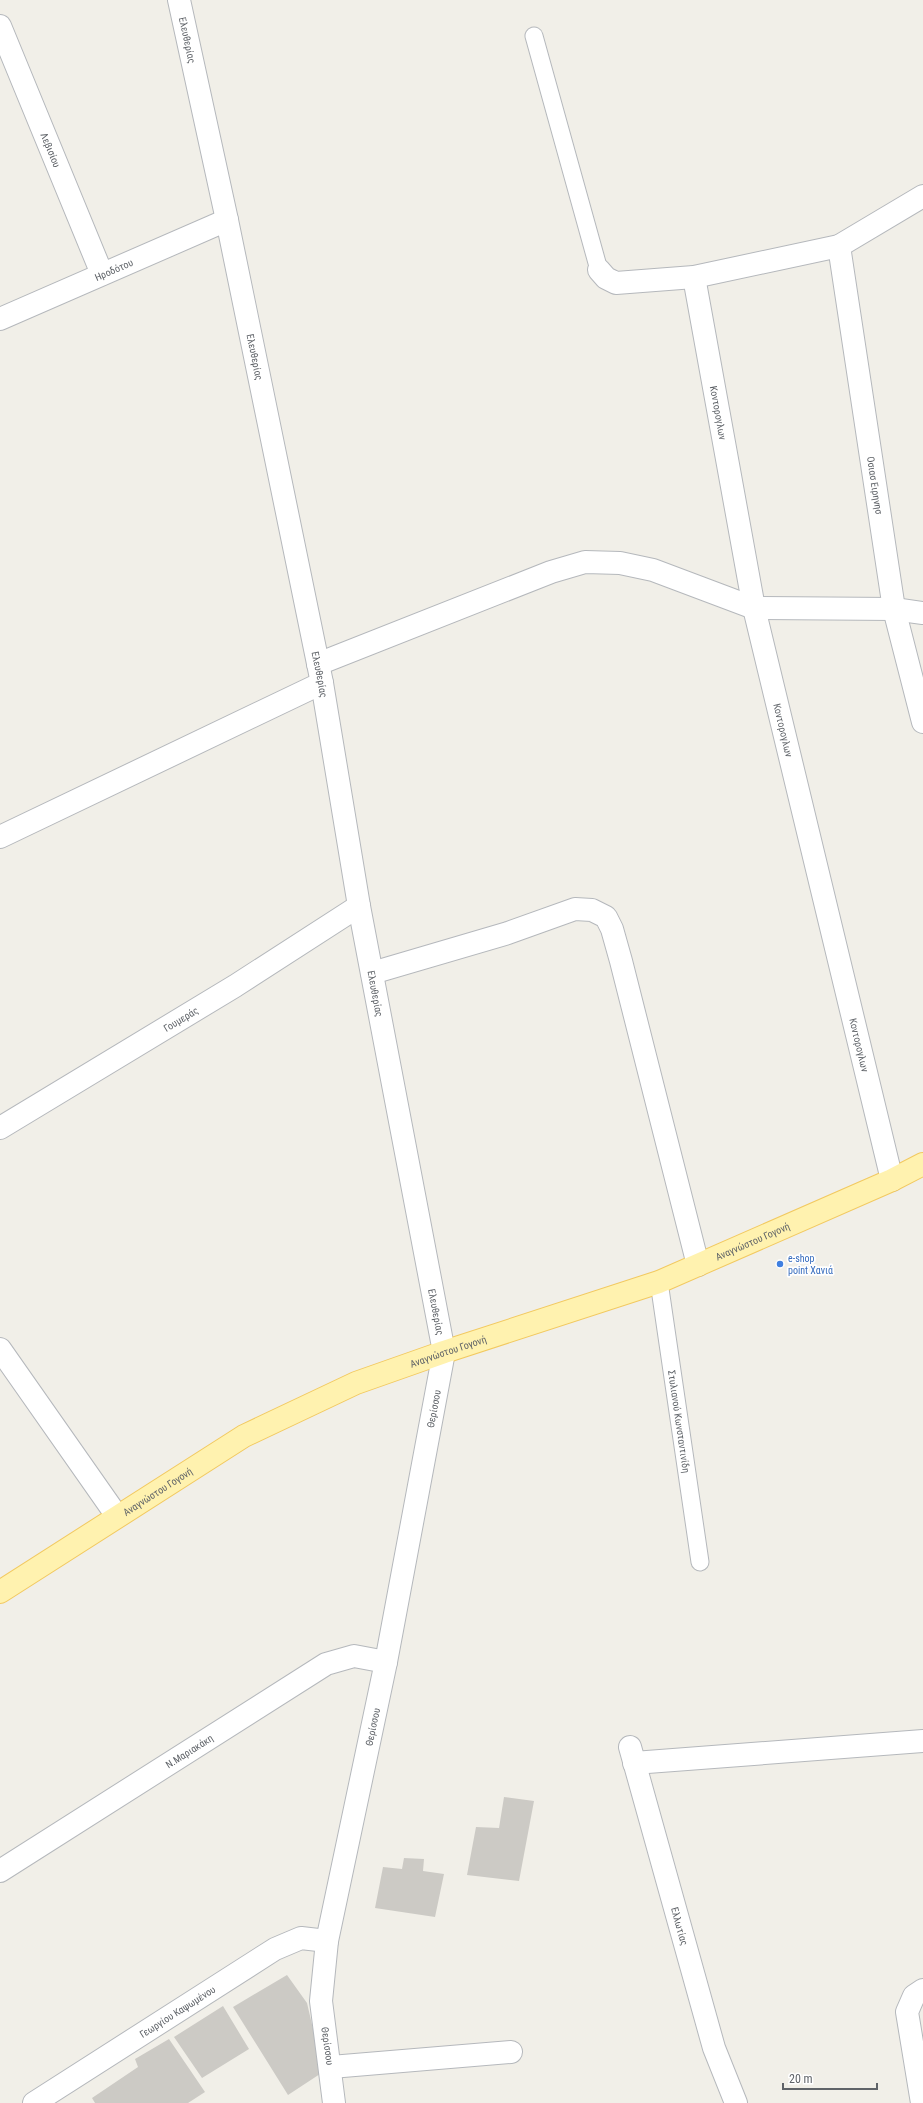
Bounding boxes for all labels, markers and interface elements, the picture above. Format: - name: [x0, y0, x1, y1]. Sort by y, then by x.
- street label: Ελευθερίας: [177, 16, 198, 65]
- street label: Λεβισίου: [38, 131, 63, 169]
- street label: Ηροδότου: [93, 257, 135, 283]
- street label: Ελευθερίας: [245, 333, 265, 382]
- street label: Κοντορογλων: [708, 385, 729, 442]
- street label: Οσιασ Ειρηνησ: [865, 456, 885, 515]
- street label: Ελευθερίας: [310, 650, 329, 699]
- street label: Κοντορογλων: [771, 702, 795, 759]
- street label: Ελευθερίας: [365, 970, 385, 1018]
- street label: Γουμεράς: [162, 1005, 201, 1034]
- street label: Κοντορογλων: [847, 1017, 871, 1074]
- street label: Αναγνώστου Γογονή: [714, 1220, 791, 1263]
- place label: e-shop point Χανιά: [788, 1253, 833, 1276]
- marker: e-shop point Χανιά: [775, 1259, 785, 1269]
- street label: Ελευθερίας: [426, 1288, 446, 1336]
- street label: Αναγνώστου Γογονή: [409, 1334, 488, 1370]
- street label: Στυλιανού Κωνσταντινίδη: [666, 1369, 692, 1474]
- street label: Θερίσσου: [425, 1389, 443, 1429]
- street label: Αναγνώστου Γογονή: [121, 1466, 194, 1518]
- street label: Θερίσσου: [363, 1707, 382, 1747]
- street label: Ν.Μαριακάκη: [164, 1732, 215, 1770]
- street label: Ελλωτίας: [669, 1906, 690, 1947]
- street label: Γεωργίου Καψωμένου: [138, 1984, 217, 2040]
- street label: Θερίσσου: [319, 2026, 336, 2066]
- scale bar: [783, 2065, 877, 2091]
- text: 20 m: [789, 2072, 813, 2086]

